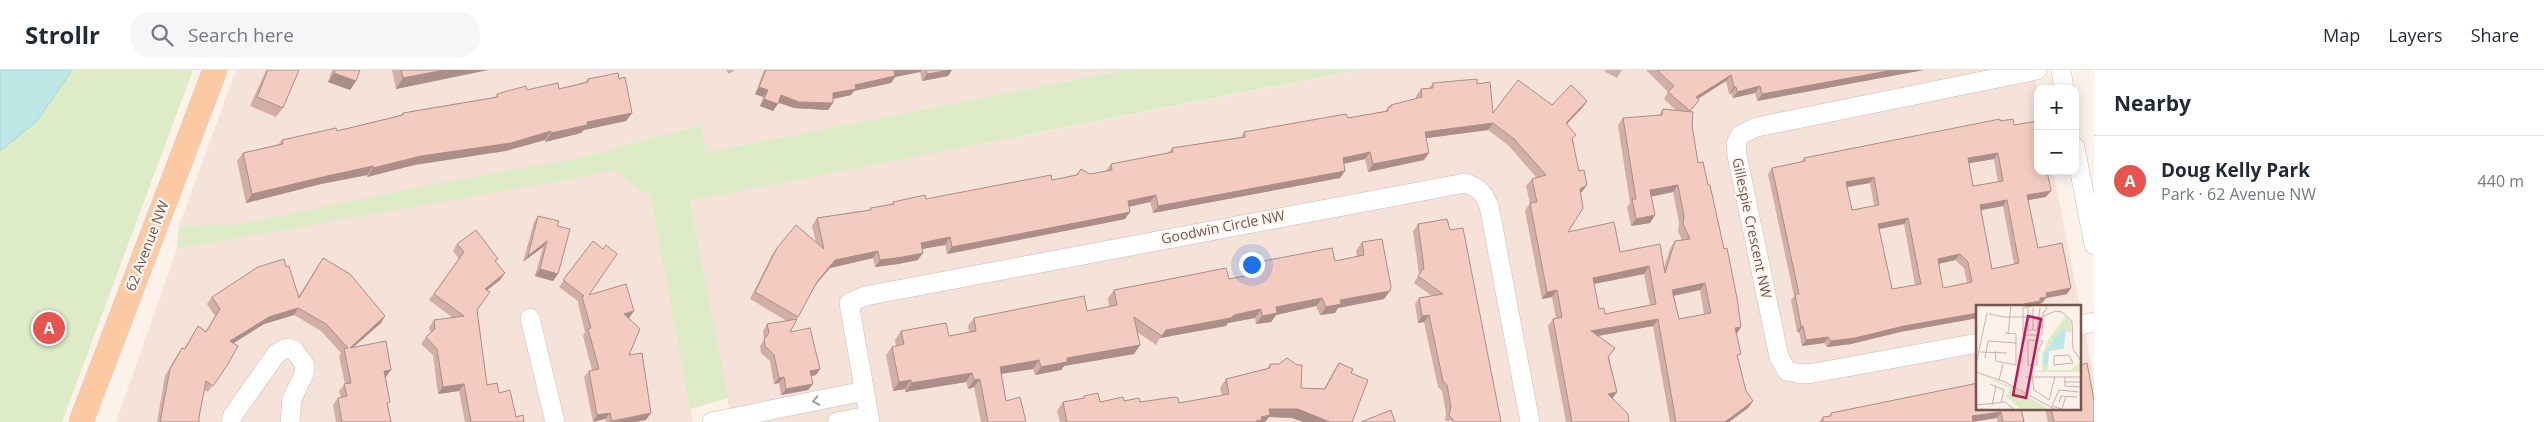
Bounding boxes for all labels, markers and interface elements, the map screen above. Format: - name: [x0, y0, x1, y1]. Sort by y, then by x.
- search box: [130, 12, 480, 57]
- text: Strollr: [25, 18, 100, 51]
- icon: search: [148, 21, 176, 49]
- text: Search here: [188, 22, 294, 48]
- text: Map: [2323, 23, 2360, 47]
- text: Layers: [2388, 23, 2443, 47]
- text: Share: [2471, 23, 2519, 47]
- map controls: [2034, 85, 2079, 175]
- button: +: [2034, 85, 2079, 130]
- text: Nearby: [2114, 89, 2191, 117]
- button: −: [2034, 130, 2079, 175]
- street label: Gillespie Crescent NW: [1728, 156, 1777, 300]
- text: Doug Kelly Park: [2161, 157, 2310, 183]
- text: A: [2124, 170, 2136, 192]
- text: 440 m: [2478, 170, 2524, 192]
- text: Park · 62 Avenue NW: [2161, 183, 2316, 205]
- street label: 62 Avenue NW: [121, 198, 173, 294]
- street label: Goodwin Circle NW: [1160, 205, 1286, 248]
- your location: [1239, 252, 1265, 278]
- inset map: [1976, 305, 2082, 410]
- pin: A: [33, 309, 65, 347]
- one-way arrow: [812, 395, 821, 406]

